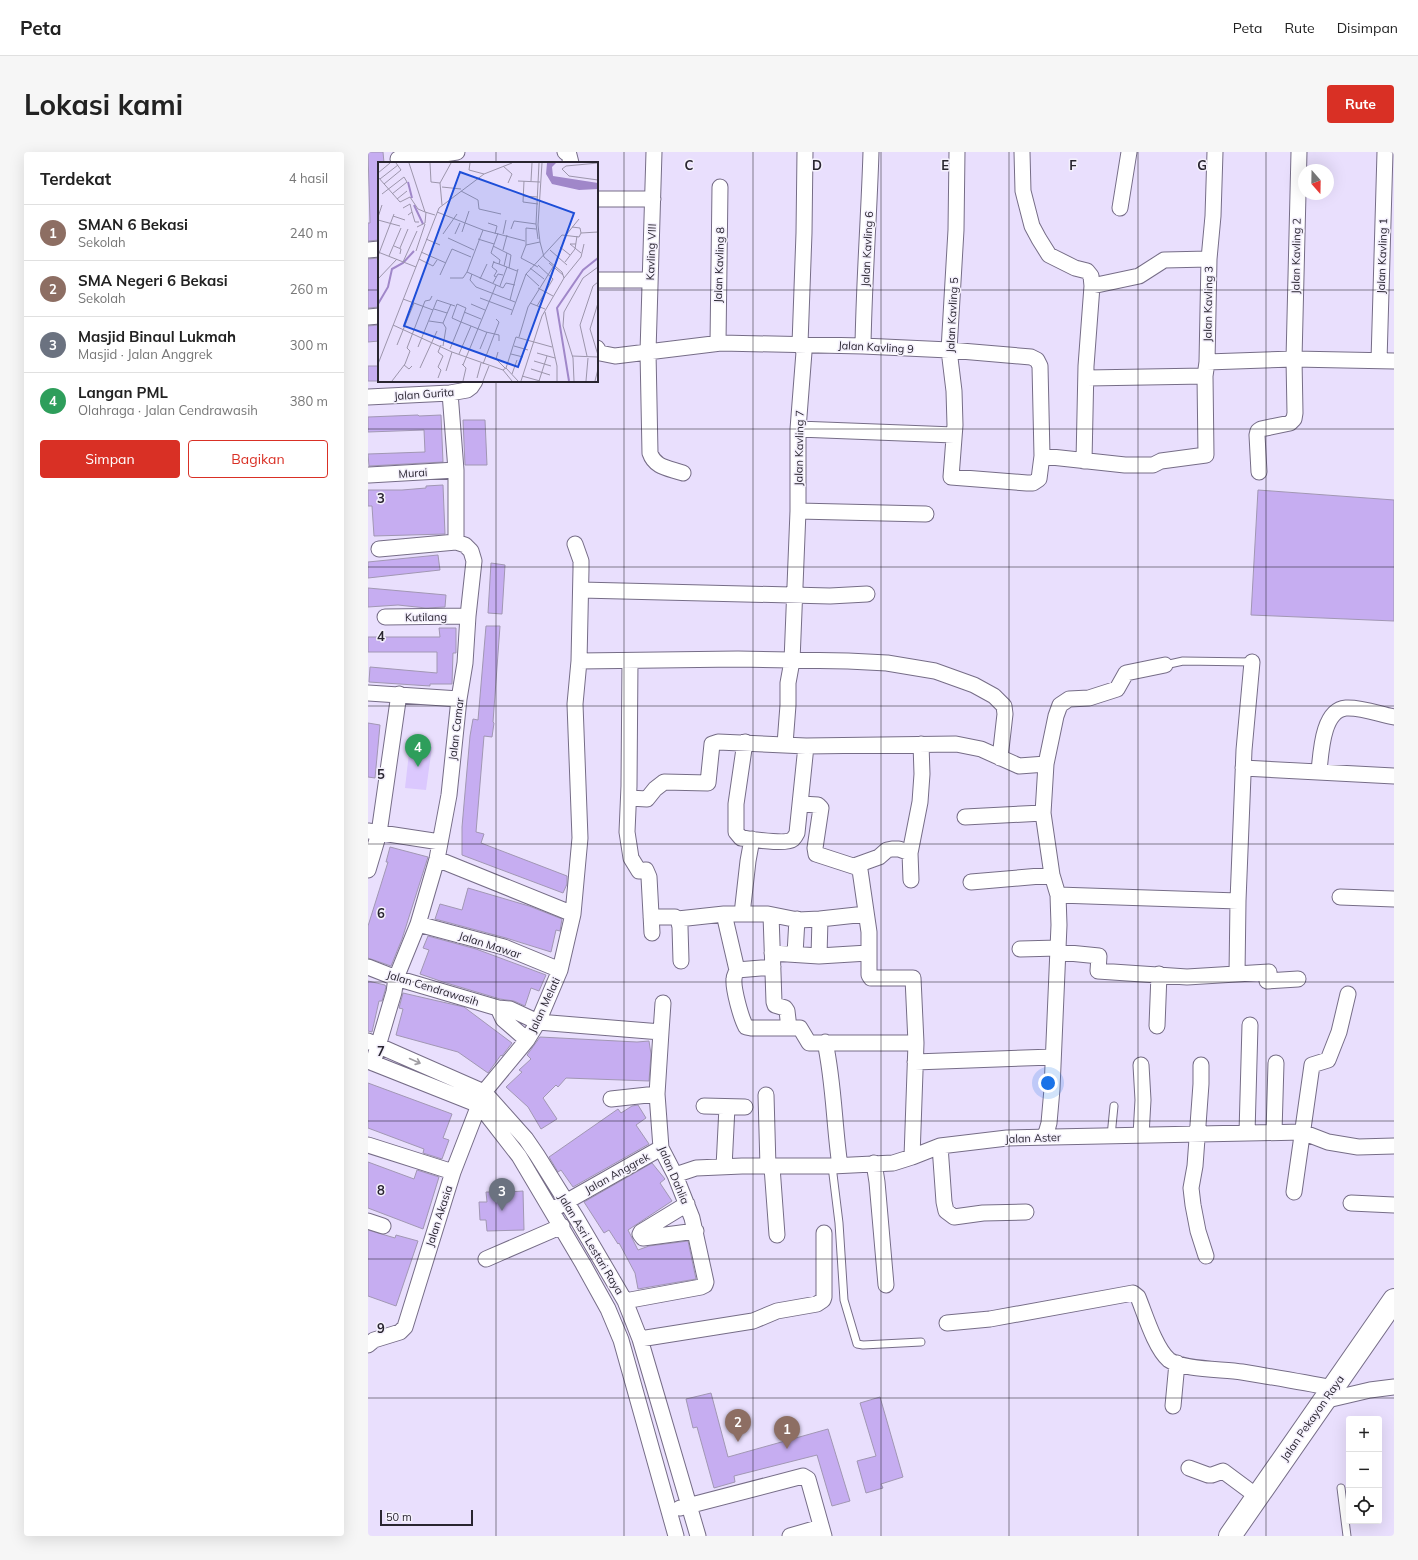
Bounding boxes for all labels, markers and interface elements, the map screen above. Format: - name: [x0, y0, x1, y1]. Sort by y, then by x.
- text: Peta: [20, 16, 62, 40]
- text: Peta: [1233, 19, 1262, 37]
- text: Rute: [1284, 19, 1315, 37]
- text: Disimpan: [1337, 19, 1398, 37]
- button: Rute: [1327, 85, 1394, 123]
- text: Lokasi kami: [24, 87, 183, 122]
- text: C: [685, 157, 694, 173]
- text: D: [812, 157, 822, 173]
- text: E: [941, 157, 949, 173]
- text: F: [1069, 157, 1077, 173]
- text: G: [1197, 157, 1207, 173]
- inset map: [378, 162, 598, 382]
- north arrow: [1298, 164, 1334, 200]
- text: Terdekat: [40, 168, 111, 189]
- text: 4 hasil: [289, 170, 328, 186]
- street label: Jalan Kavling 6: [858, 210, 876, 287]
- text: SMAN 6 Bekasi: [78, 215, 188, 234]
- street label: Jalan Kavling 2: [1288, 218, 1304, 294]
- street label: Jalan Kavling 1: [1374, 218, 1390, 294]
- street label: Kavling VIII: [643, 223, 659, 281]
- text: 1: [49, 225, 57, 241]
- text: 240 m: [290, 225, 328, 241]
- street label: Jalan Kavling 8: [711, 226, 727, 303]
- text: Sekolah: [78, 234, 126, 250]
- street label: Jalan Kavling 3: [1200, 266, 1216, 342]
- text: SMA Negeri 6 Bekasi: [78, 271, 228, 290]
- street label: Jalan Kavling 5: [943, 276, 961, 353]
- text: 2: [49, 281, 57, 297]
- text: 260 m: [290, 281, 328, 297]
- text: Sekolah: [78, 290, 126, 306]
- text: Masjid Binaul Lukmah: [78, 327, 236, 346]
- text: 3: [49, 337, 57, 353]
- text: 300 m: [290, 337, 328, 353]
- street label: Jalan Kavling 9: [838, 338, 914, 356]
- text: Masjid · Jalan Anggrek: [78, 346, 212, 362]
- text: Langan PML: [78, 383, 168, 402]
- street label: Jalan Gurita: [393, 385, 455, 403]
- text: 4: [49, 393, 57, 409]
- text: 380 m: [290, 393, 328, 409]
- text: Olahraga · Jalan Cendrawasih: [78, 402, 258, 418]
- street label: Jalan Kavling 7: [791, 410, 807, 486]
- button: Simpan: [40, 440, 180, 478]
- button: Bagikan: [188, 440, 328, 478]
- street label: Murai: [398, 465, 428, 481]
- text: 3: [377, 490, 385, 506]
- street label: Kutilang: [405, 610, 447, 624]
- text: 4: [377, 628, 385, 644]
- street label: Jalan Camar: [445, 697, 467, 761]
- pin: 4: [405, 734, 431, 767]
- text: 5: [377, 766, 385, 782]
- text: 6: [377, 905, 385, 921]
- street label: Jalan Mawar: [457, 928, 523, 962]
- street label: Jalan Cendrawasih: [385, 967, 481, 1009]
- street label: Jalan Melati: [525, 975, 563, 1035]
- text: 7: [377, 1043, 385, 1059]
- one-way arrow: [408, 1058, 420, 1065]
- your location: [1038, 1073, 1058, 1093]
- street label: Jalan Aster: [1005, 1130, 1061, 1146]
- street label: Jalan Dahlia: [655, 1144, 693, 1206]
- street label: Jalan Anggrek: [582, 1149, 652, 1197]
- pin: 3: [489, 1178, 515, 1211]
- text: 8: [377, 1182, 385, 1198]
- street label: Jalan Akasia: [422, 1184, 456, 1248]
- street label: Jalan Asri Lestari Raya: [555, 1191, 627, 1297]
- text: 9: [377, 1320, 385, 1336]
- street label: Jalan Pekayon Raya: [1277, 1372, 1347, 1464]
- pin: 2: [725, 1409, 751, 1442]
- pin: 1: [774, 1416, 800, 1449]
- map controls: [1346, 1416, 1382, 1524]
- button: +: [1346, 1416, 1382, 1452]
- button: −: [1346, 1452, 1382, 1488]
- button: locate: [1346, 1488, 1382, 1524]
- scale bar: [380, 1508, 473, 1527]
- text: 50 m: [386, 1510, 412, 1524]

